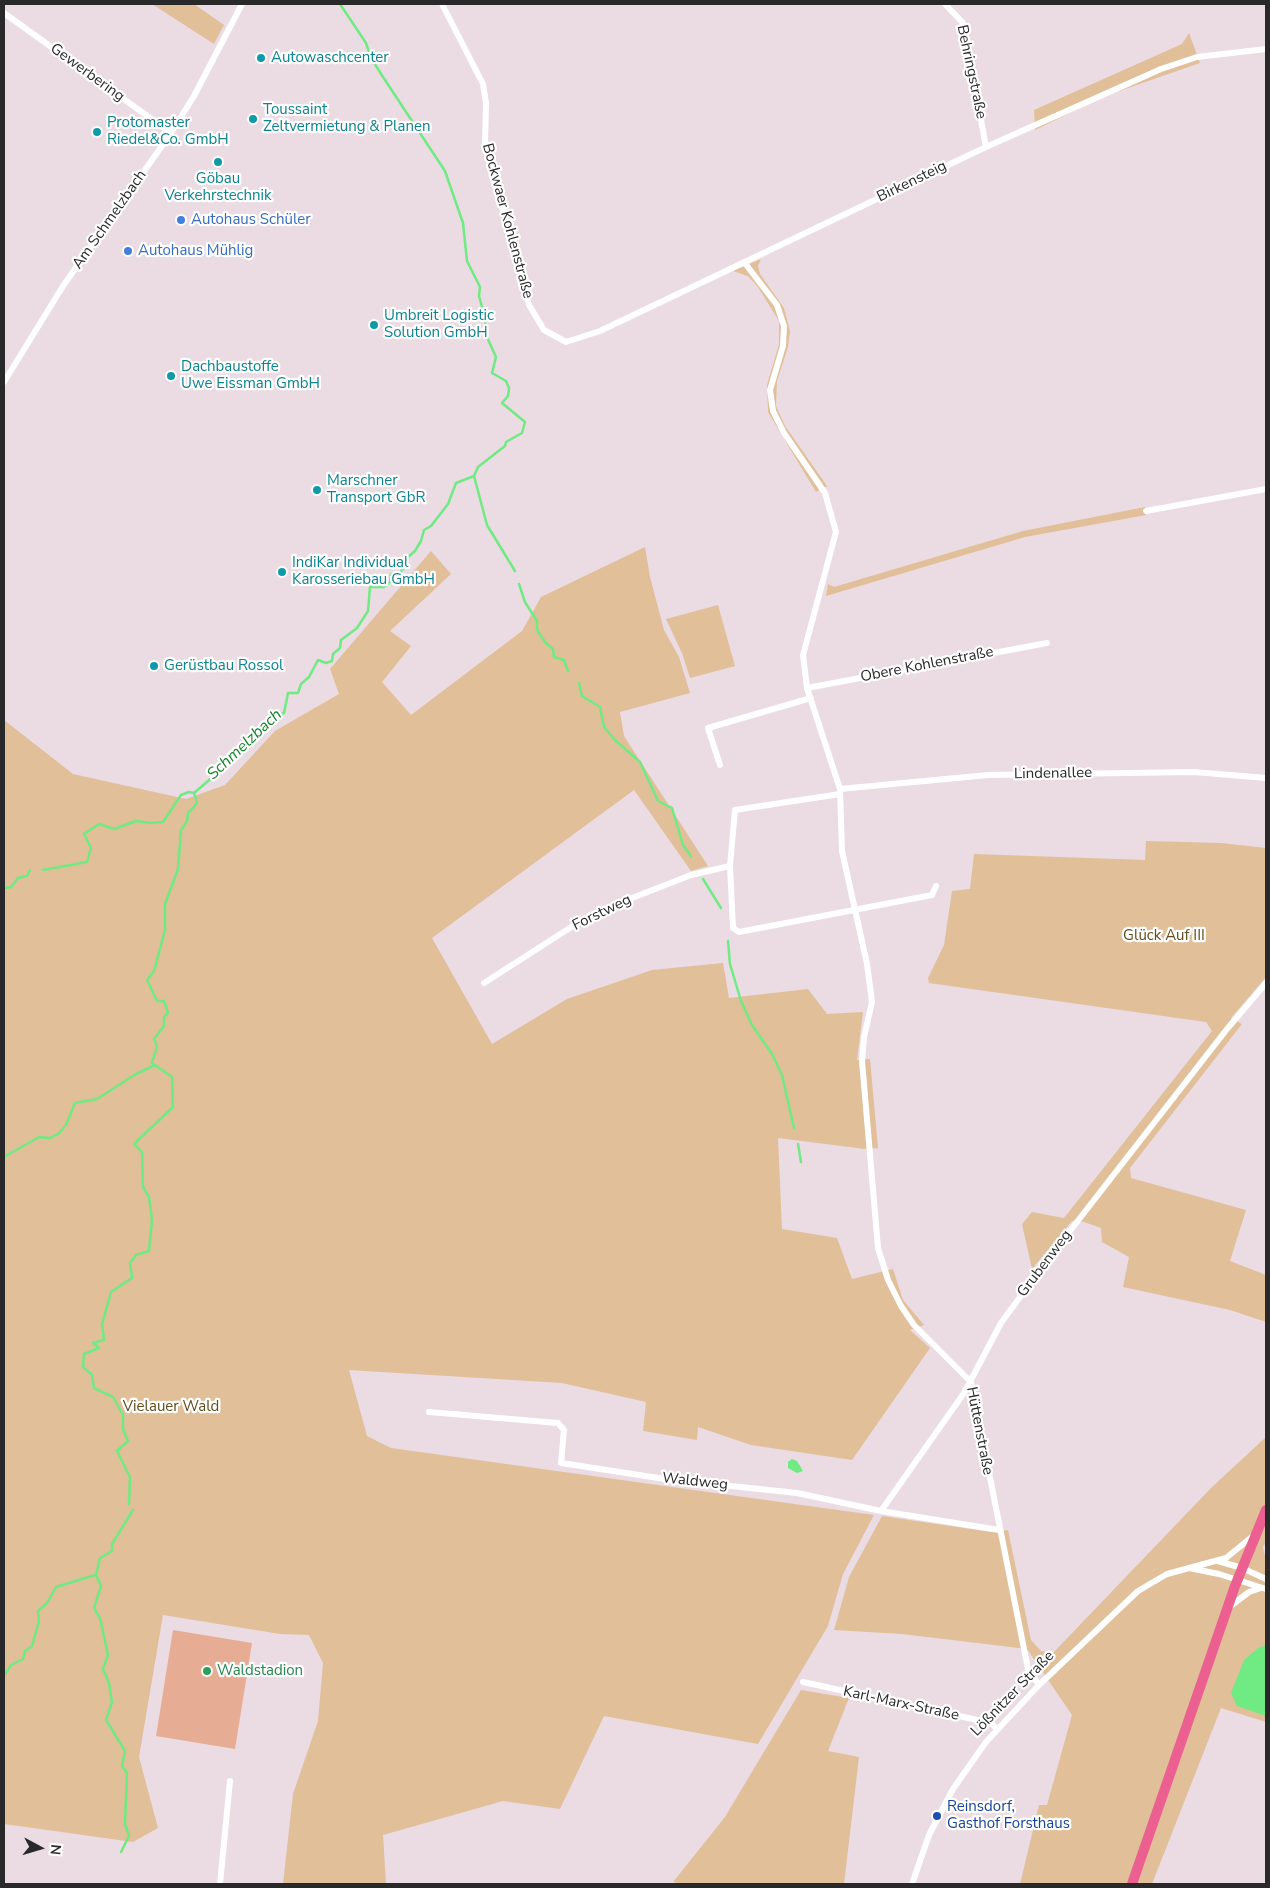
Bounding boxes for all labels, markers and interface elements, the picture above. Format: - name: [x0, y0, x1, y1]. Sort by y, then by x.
- street label: Behringstraße: [952, 23, 990, 121]
- street label: Gewerbering: [46, 40, 128, 106]
- place label: Autowaschcenter: [271, 49, 389, 67]
- marker: Autowaschcenter: [255, 52, 267, 64]
- place label: Toussaint Zeltvermietung & Planen: [263, 101, 430, 136]
- marker: Toussaint Zeltvermietung & Planen: [247, 113, 259, 125]
- place label: Protomaster Riedel&Co. GmbH: [107, 114, 229, 149]
- marker: Protomaster Riedel&Co. GmbH: [91, 126, 103, 138]
- street label: Bockwaer Kohlenstraße: [478, 141, 536, 301]
- marker: Göbau Verkehrstechnik: [212, 156, 224, 168]
- street label: Birkensteig: [874, 157, 950, 207]
- street label: Am Schmelzbach: [69, 167, 151, 273]
- place label: Göbau Verkehrstechnik: [164, 170, 272, 205]
- place label: Autohaus Schüler: [191, 211, 311, 229]
- marker: Autohaus Schüler: [175, 214, 187, 226]
- place label: Autohaus Mühlig: [138, 242, 253, 260]
- marker: Autohaus Mühlig: [122, 245, 134, 257]
- place label: Umbreit Logistic Solution GmbH: [384, 307, 494, 342]
- marker: Umbreit Logistic Solution GmbH: [368, 319, 380, 331]
- place label: Dachbaustoffe Uwe Eissman GmbH: [181, 358, 320, 393]
- marker: Dachbaustoffe Uwe Eissman GmbH: [165, 370, 177, 382]
- place label: Marschner Transport GbR: [327, 472, 425, 507]
- marker: Marschner Transport GbR: [311, 484, 323, 496]
- place label: IndiKar Individual Karosseriebau GmbH: [292, 554, 435, 589]
- marker: IndiKar Individual Karosseriebau GmbH: [276, 566, 288, 578]
- street label: Obere Kohlenstraße: [859, 643, 995, 687]
- place label: Gerüstbau Rossol: [164, 657, 283, 675]
- marker: Gerüstbau Rossol: [148, 660, 160, 672]
- water label: Schmelzbach: [204, 706, 286, 784]
- street label: Lindenallee: [1014, 764, 1092, 784]
- street label: Forstweg: [570, 891, 634, 935]
- park label: Glück Auf III: [1123, 927, 1205, 945]
- street label: Grubenweg: [1014, 1227, 1076, 1301]
- street label: Hüttenstraße: [962, 1385, 996, 1477]
- park label: Vielauer Wald: [123, 1398, 219, 1416]
- street label: Waldweg: [661, 1470, 729, 1494]
- street label: Lößnitzer Straße: [968, 1648, 1058, 1740]
- place label: Waldstadion: [217, 1662, 303, 1680]
- marker: Waldstadion: [201, 1665, 213, 1677]
- street label: Karl-Marx-Straße: [841, 1683, 961, 1725]
- place label: Reinsdorf, Gasthof Forsthaus: [947, 1798, 1070, 1833]
- marker: Reinsdorf, Gasthof Forsthaus: [931, 1810, 943, 1822]
- north arrow: [15, 1823, 65, 1873]
- text: N: [45, 1843, 65, 1856]

